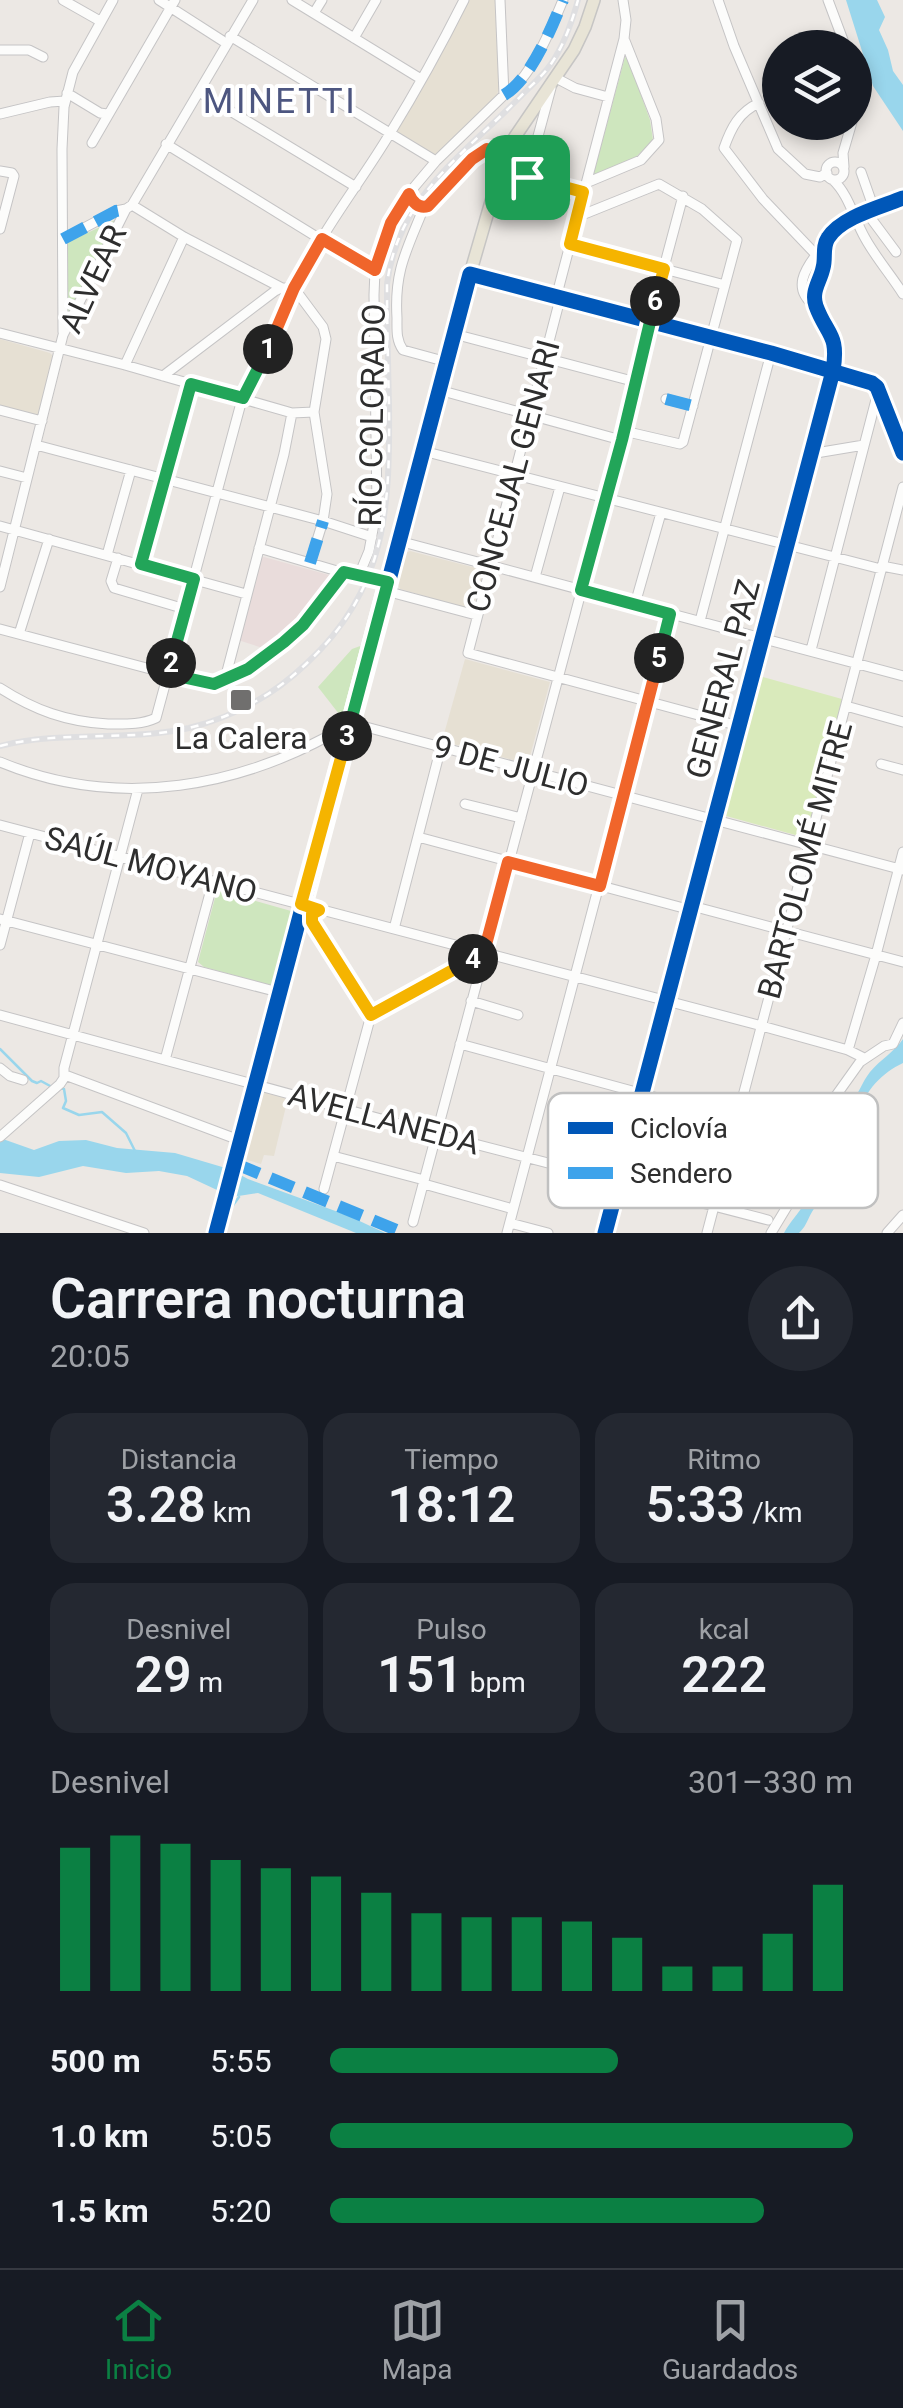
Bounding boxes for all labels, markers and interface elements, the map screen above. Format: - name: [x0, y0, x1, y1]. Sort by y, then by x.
- map controls: [762, 30, 872, 140]
- button: layers: [762, 30, 872, 140]
- district label: MINETTI: [203, 81, 357, 122]
- pin: [485, 135, 570, 220]
- icon: arrive: [500, 150, 555, 205]
- street label: ALVEAR: [52, 219, 135, 339]
- pin: 6: [630, 276, 680, 326]
- text: 6: [647, 284, 663, 317]
- street label: RÍO COLORADO: [351, 303, 393, 527]
- pin: 1: [243, 324, 293, 374]
- text: 1: [260, 332, 276, 365]
- street label: CONCEJAL GENARI: [458, 336, 568, 616]
- street label: GENERAL PAZ: [678, 575, 768, 783]
- pin: 5: [634, 633, 684, 683]
- pin: 2: [146, 638, 196, 688]
- text: 5: [651, 641, 667, 674]
- text: 2: [163, 646, 179, 679]
- marker: La Calera: [228, 687, 254, 713]
- pin: 3: [322, 711, 372, 761]
- street label: BARTOLOMÉ MITRE: [750, 717, 860, 1003]
- place label: La Calera: [174, 719, 308, 757]
- text: 3: [339, 719, 355, 752]
- street label: 9 DE JULIO: [429, 727, 593, 805]
- street label: SAÚL MOYANO: [41, 818, 261, 912]
- pin: 4: [448, 934, 498, 984]
- text: 4: [465, 942, 481, 975]
- street label: AVELLANEDA: [284, 1075, 484, 1163]
- legend: [548, 1093, 878, 1208]
- text: Ciclovía: [630, 1112, 728, 1145]
- text: Sendero: [630, 1157, 733, 1190]
- button: share: [748, 1266, 853, 1371]
- text: Carrera nocturna: [50, 1267, 466, 1331]
- text: 20:05: [50, 1337, 130, 1375]
- text: Distancia: [121, 1443, 237, 1476]
- text: Tiempo: [404, 1443, 499, 1476]
- text: Ritmo: [687, 1443, 761, 1476]
- text: 3.28: [106, 1476, 206, 1534]
- text: 18:12: [388, 1476, 515, 1534]
- text: 5:33: [646, 1476, 745, 1534]
- text: km: [206, 1496, 252, 1529]
- text: /km: [745, 1496, 802, 1529]
- text: Desnivel: [126, 1613, 231, 1646]
- text: Pulso: [416, 1613, 487, 1646]
- text: kcal: [699, 1613, 749, 1646]
- text: 29: [135, 1646, 192, 1704]
- text: 151: [377, 1646, 463, 1704]
- text: 222: [681, 1646, 767, 1704]
- text: m: [192, 1666, 223, 1699]
- text: bpm: [463, 1666, 526, 1699]
- text: Desnivel: [50, 1763, 170, 1801]
- text: 301–330 m: [688, 1763, 853, 1801]
- text: 500 m: [50, 2042, 141, 2080]
- text: 5:55: [210, 2042, 272, 2080]
- text: 1.0 km: [50, 2117, 149, 2155]
- text: 5:05: [210, 2117, 272, 2155]
- text: 1.5 km: [50, 2192, 149, 2230]
- text: 5:20: [210, 2192, 272, 2230]
- tab: Inicio: [105, 2293, 172, 2386]
- tab: Mapa: [382, 2293, 452, 2386]
- tab: Guardados: [662, 2293, 798, 2386]

